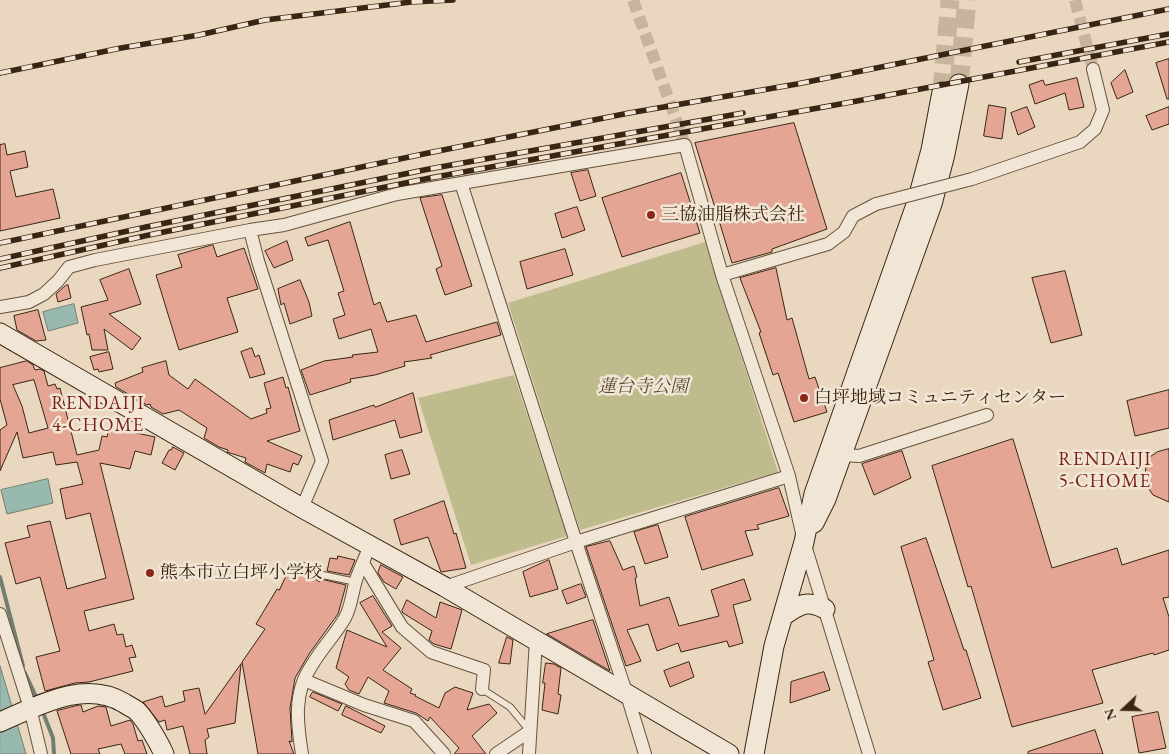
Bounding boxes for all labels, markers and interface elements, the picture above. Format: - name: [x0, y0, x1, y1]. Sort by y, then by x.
- place label: 三協油脂株式会社: [661, 204, 805, 226]
- marker: 三協油脂株式会社: [645, 209, 657, 221]
- park label: 蓮台寺公園: [598, 376, 688, 398]
- place label: 白坪地域コミュニティセンター: [814, 387, 1066, 409]
- marker: 白坪地域コミュニティセンター: [798, 392, 810, 404]
- district label: RENDAIJI 4-CHOME: [50, 393, 146, 437]
- district label: RENDAIJI 5-CHOME: [1057, 449, 1153, 493]
- place label: 熊本市立白坪小学校: [160, 562, 322, 584]
- marker: 熊本市立白坪小学校: [144, 567, 156, 579]
- north arrow: [1099, 684, 1149, 734]
- text: N: [1100, 706, 1120, 723]

